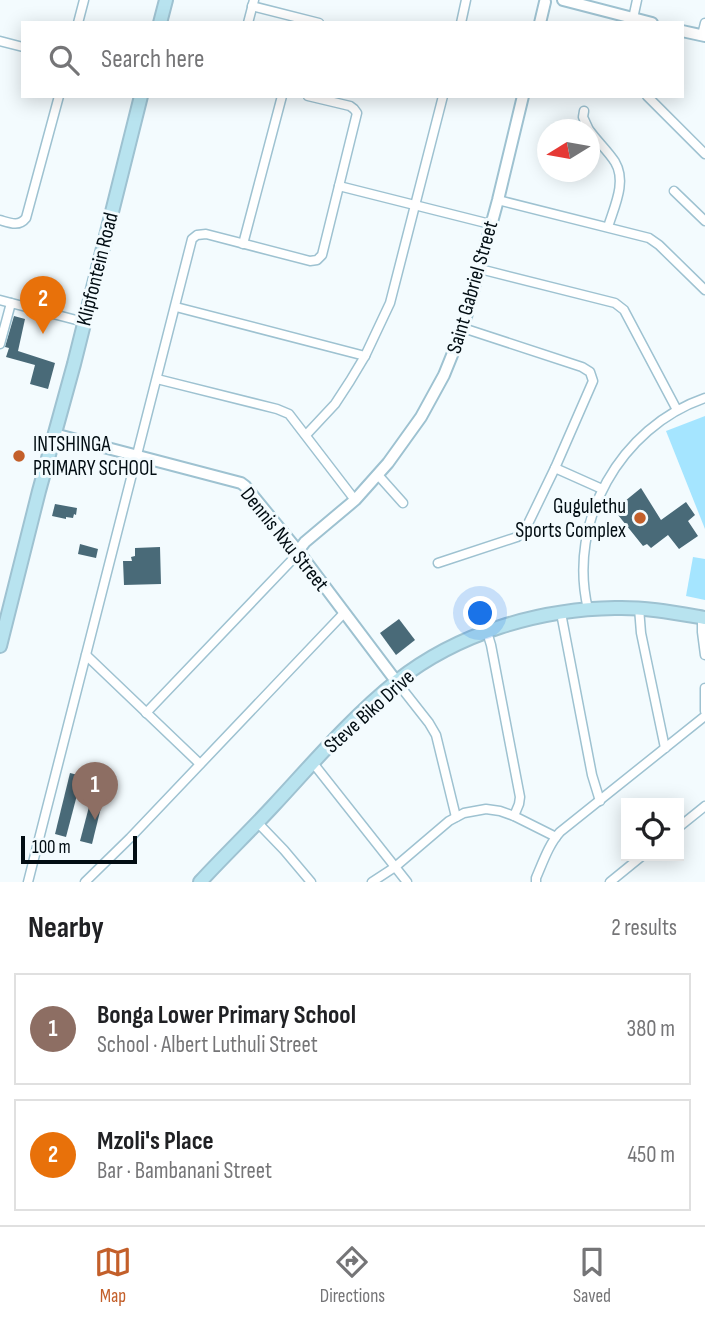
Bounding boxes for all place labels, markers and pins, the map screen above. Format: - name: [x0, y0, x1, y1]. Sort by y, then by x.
- pin: 2: [20, 276, 66, 334]
- place label: INTSHINGA PRIMARY SCHOOL: [33, 432, 157, 481]
- marker: INTSHINGA PRIMARY SCHOOL: [11, 448, 27, 464]
- place label: Gugulethu Sports Complex: [515, 494, 626, 543]
- marker: Gugulethu Sports Complex: [632, 510, 648, 526]
- pin: 1: [72, 762, 118, 820]

